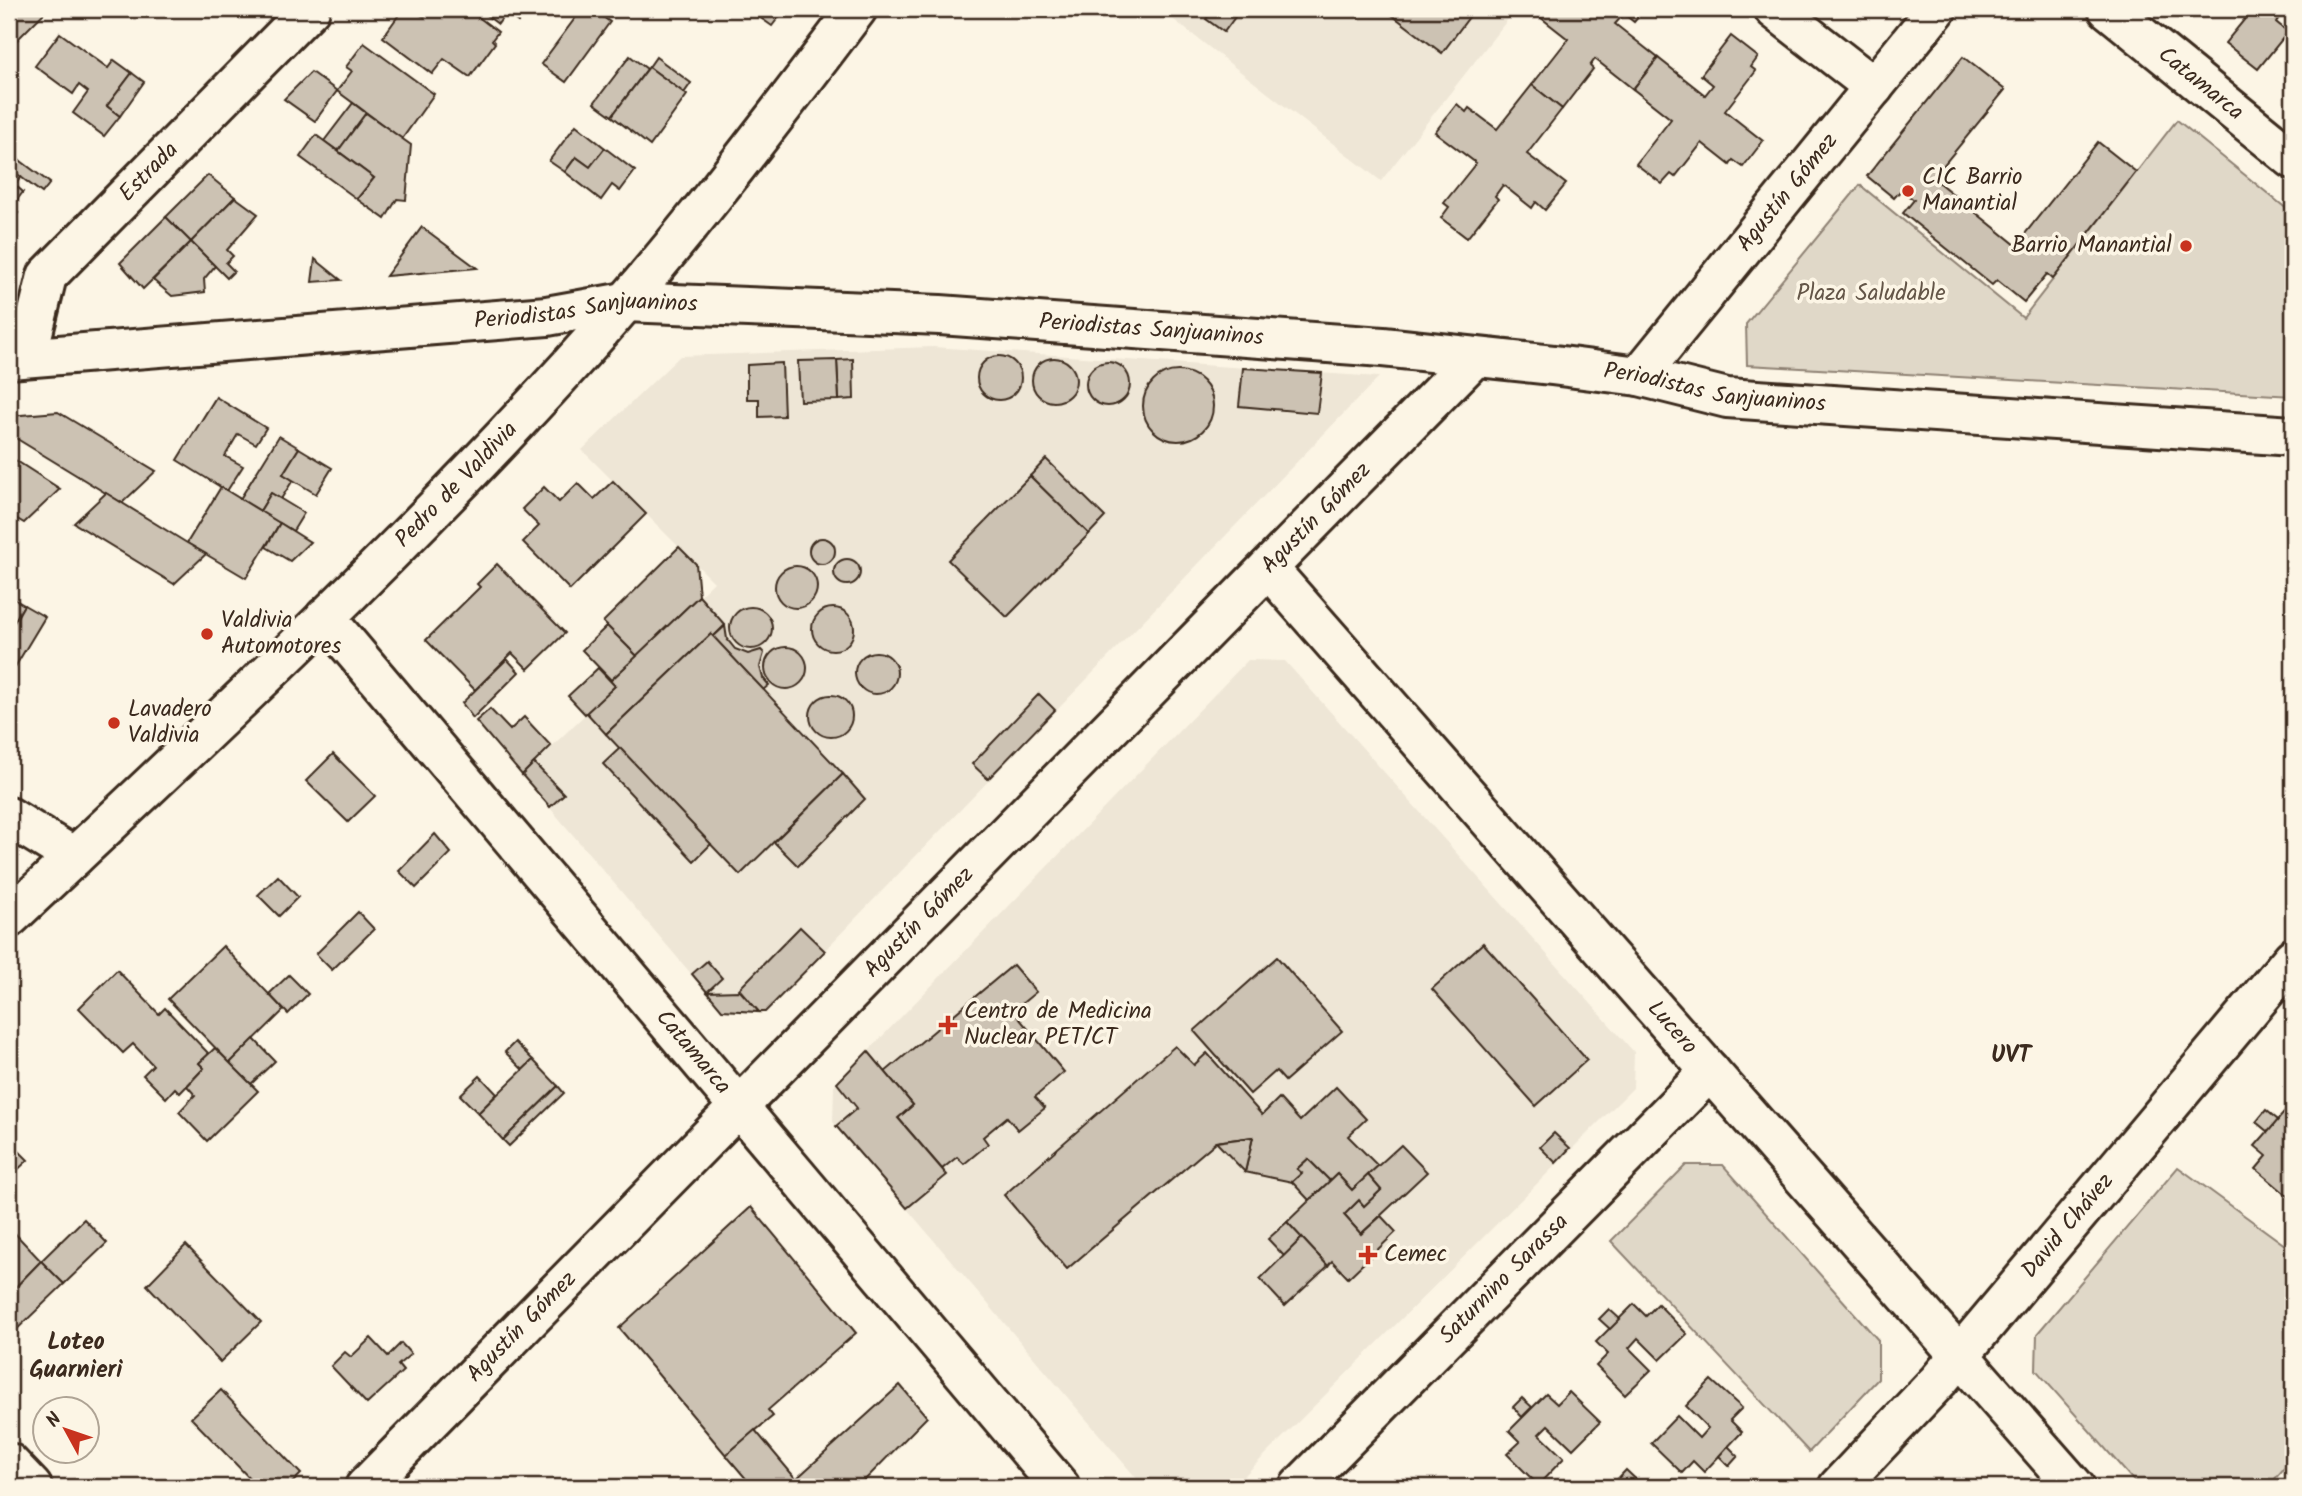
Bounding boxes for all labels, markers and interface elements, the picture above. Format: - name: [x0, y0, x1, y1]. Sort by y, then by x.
- street label: Catamarca: [2149, 38, 2251, 130]
- street label: Agustín Gómez: [1728, 125, 1847, 260]
- street label: Estrada: [111, 134, 188, 211]
- place label: CIC Barrio Manantial: [1922, 160, 2022, 222]
- marker: CIC Barrio Manantial: [1900, 183, 1916, 199]
- place label: Barrio Manantial: [2011, 228, 2172, 264]
- marker: Barrio Manantial: [2178, 238, 2194, 254]
- park label: Plaza Saludable: [1796, 276, 1946, 312]
- street label: Periodistas Sanjuaninos: [472, 284, 698, 340]
- street label: Periodistas Sanjuaninos: [1038, 304, 1265, 356]
- street label: Periodistas Sanjuaninos: [1601, 354, 1827, 423]
- street label: Pedro de Valdivia: [387, 413, 527, 557]
- street label: Agustín Gómez: [1253, 454, 1380, 583]
- place label: Valdivia Automotores: [221, 603, 341, 665]
- marker: Valdivia Automotores: [199, 626, 215, 642]
- place label: Lavadero Valdivia: [128, 692, 212, 754]
- marker: Lavadero Valdivia: [106, 715, 122, 731]
- street label: Agustín Gómez: [856, 858, 983, 987]
- street label: Lucero: [1638, 993, 1706, 1063]
- place label: Centro de Medicina Nuclear PET/CT: [964, 994, 1152, 1056]
- street label: Catamarca: [646, 1002, 740, 1103]
- marker: Centro de Medicina Nuclear PET/CT: [938, 1015, 958, 1035]
- district label: UVT: [1991, 1036, 2033, 1075]
- street label: David Chávez: [2013, 1165, 2123, 1287]
- street label: Saturnino Sarassa: [1431, 1205, 1578, 1353]
- place label: Cemec: [1384, 1237, 1447, 1273]
- marker: Cemec: [1358, 1245, 1378, 1265]
- street label: Agustín Gómez: [458, 1263, 586, 1392]
- district label: Loteo Guarnieri: [29, 1323, 123, 1390]
- north arrow: [32, 1394, 102, 1464]
- text: N: [39, 1406, 70, 1435]

